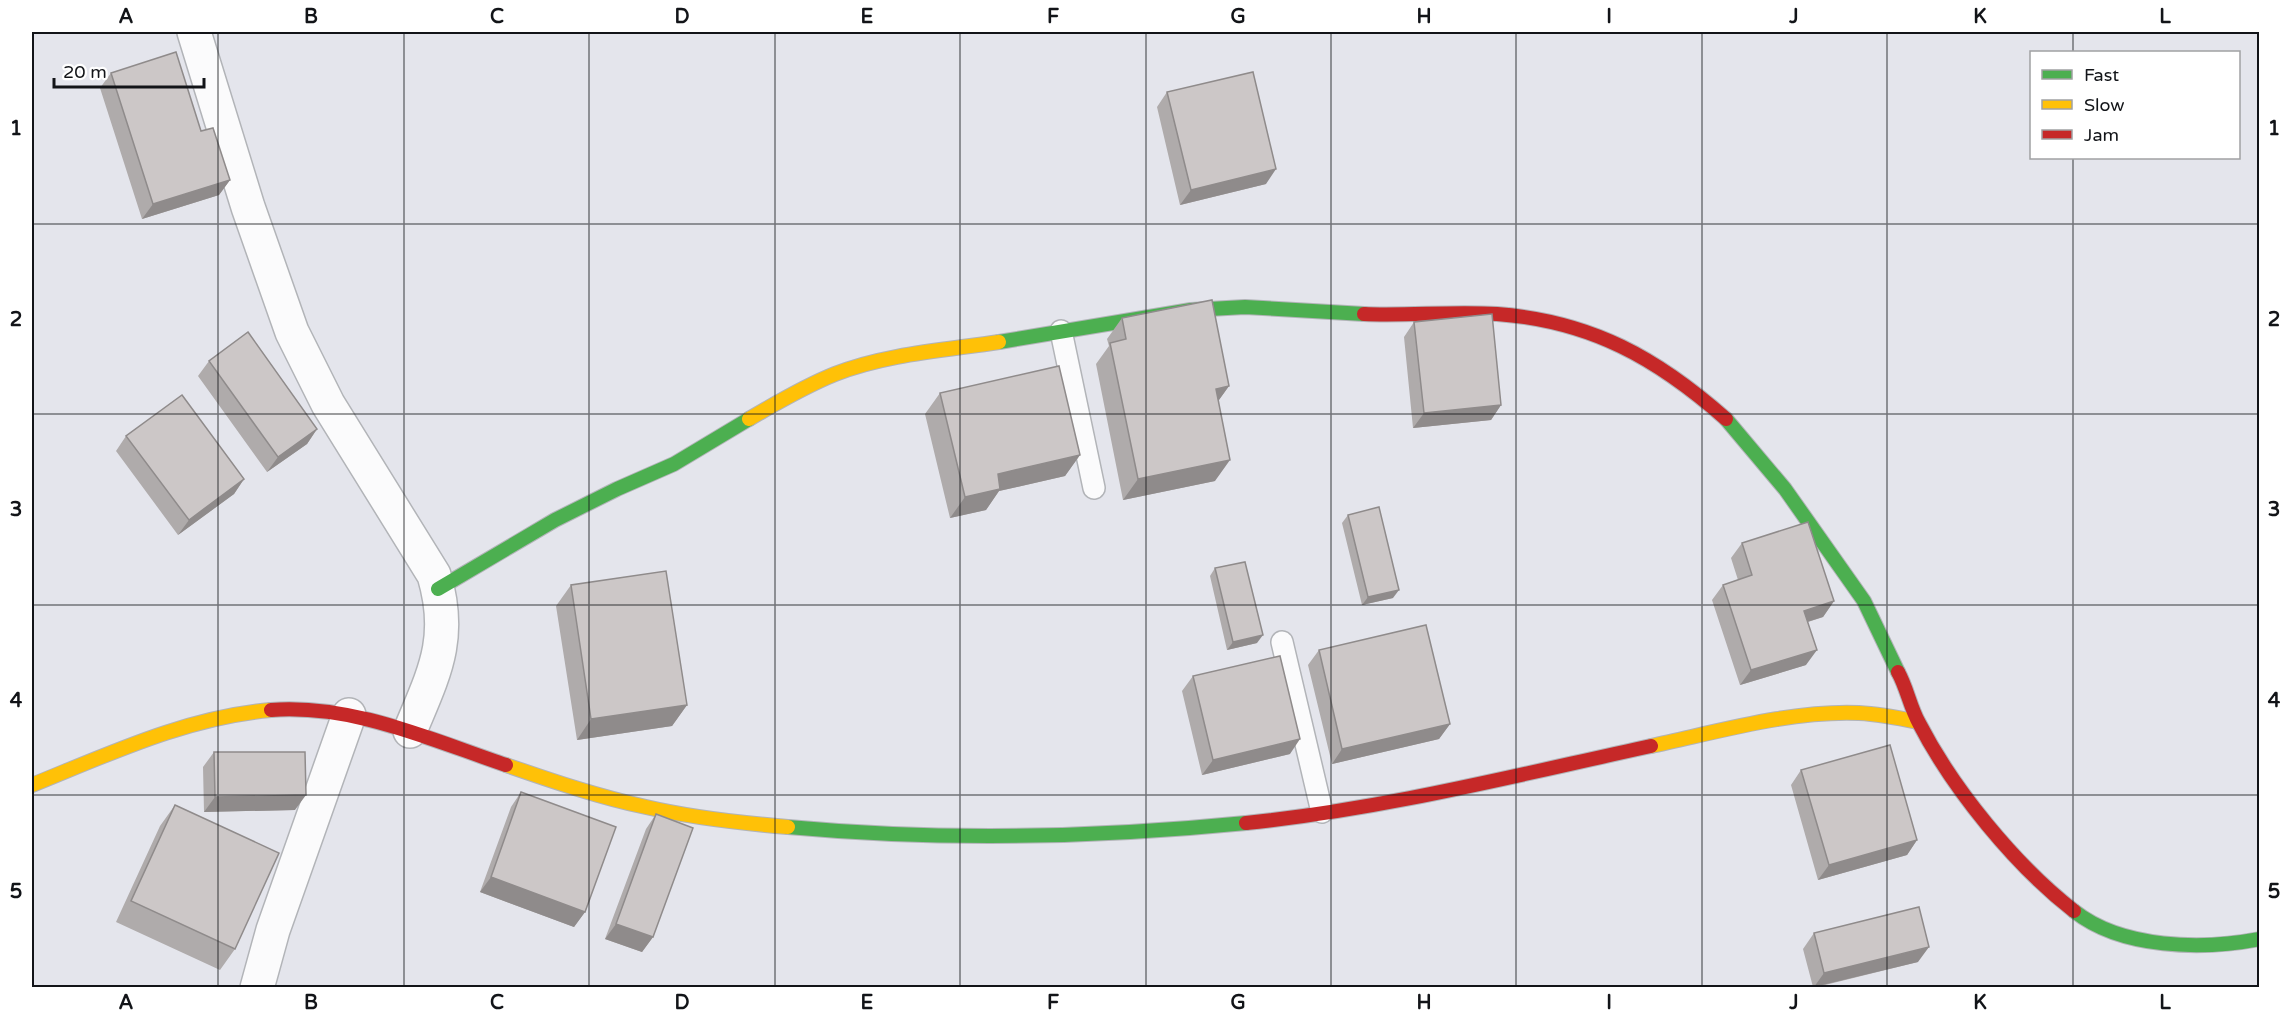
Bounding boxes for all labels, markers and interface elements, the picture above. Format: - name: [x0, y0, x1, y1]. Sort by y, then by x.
- text: A: [119, 5, 134, 29]
- text: B: [304, 5, 318, 29]
- text: C: [490, 5, 504, 29]
- text: D: [674, 5, 690, 29]
- text: E: [861, 5, 874, 29]
- text: F: [1047, 5, 1059, 29]
- text: G: [1230, 5, 1246, 29]
- text: H: [1416, 5, 1432, 29]
- text: I: [1606, 5, 1612, 29]
- text: J: [1788, 5, 1799, 29]
- text: K: [1973, 5, 1987, 29]
- text: L: [2159, 5, 2171, 29]
- scale bar: [54, 51, 204, 89]
- legend: [2030, 51, 2240, 159]
- text: 20 m: [63, 61, 107, 83]
- text: Fast: [2084, 64, 2119, 86]
- text: Slow: [2084, 94, 2125, 116]
- text: 1: [10, 117, 22, 141]
- text: 1: [2268, 117, 2280, 141]
- text: Jam: [2084, 124, 2119, 146]
- text: 2: [10, 308, 22, 332]
- text: 2: [2268, 308, 2280, 332]
- text: 3: [10, 498, 22, 522]
- text: 3: [2268, 498, 2280, 522]
- text: 4: [10, 689, 23, 713]
- text: 4: [2268, 689, 2281, 713]
- text: 5: [10, 880, 22, 904]
- text: 5: [2268, 880, 2280, 904]
- text: A: [119, 991, 134, 1015]
- text: B: [304, 991, 318, 1015]
- text: C: [490, 991, 504, 1015]
- text: D: [674, 991, 690, 1015]
- text: E: [861, 991, 874, 1015]
- text: F: [1047, 991, 1059, 1015]
- text: G: [1230, 991, 1246, 1015]
- text: H: [1416, 991, 1432, 1015]
- text: I: [1606, 991, 1612, 1015]
- text: J: [1788, 991, 1799, 1015]
- text: K: [1973, 991, 1987, 1015]
- text: L: [2159, 991, 2171, 1015]

